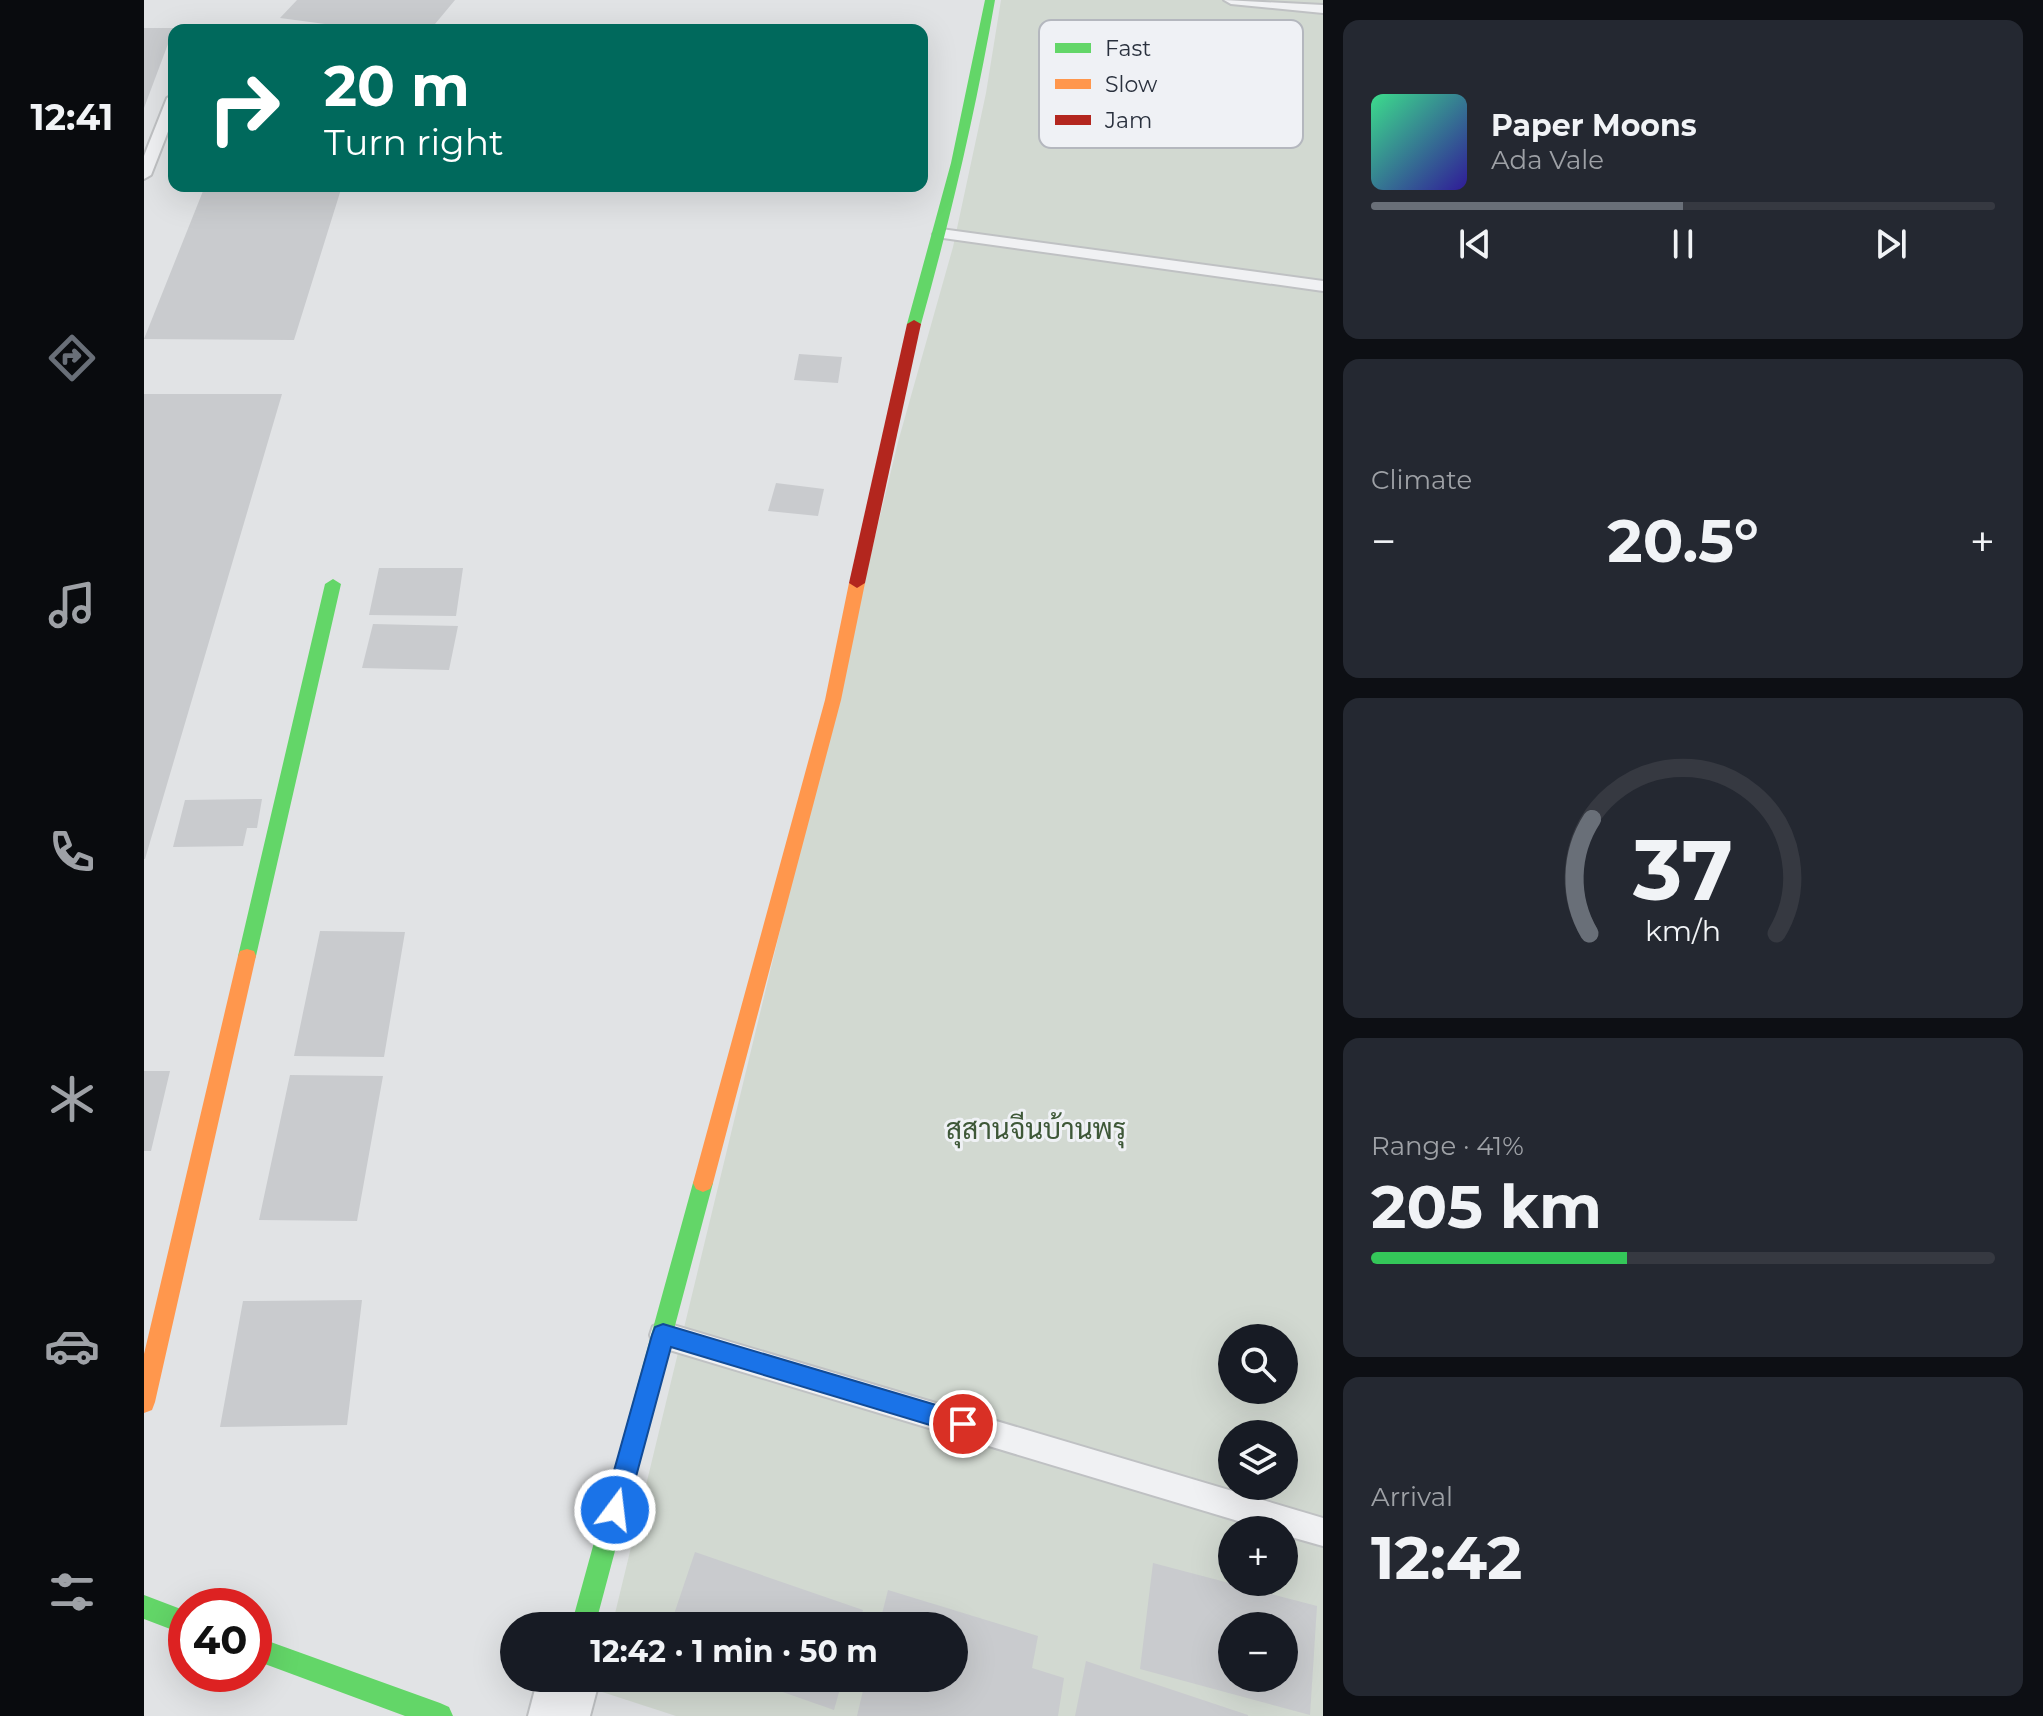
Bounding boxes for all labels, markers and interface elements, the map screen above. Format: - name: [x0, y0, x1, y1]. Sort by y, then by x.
- legend: [1039, 20, 1303, 148]
- text: Fast: [1105, 35, 1151, 62]
- text: 20 m: [324, 52, 470, 120]
- icon: right: [192, 56, 296, 160]
- text: Slow: [1105, 71, 1158, 98]
- text: 12:41: [31, 95, 113, 139]
- text: Jam: [1104, 107, 1152, 134]
- text: Paper Moons: [1491, 107, 1697, 144]
- text: Turn right: [324, 120, 504, 164]
- text: Ada Vale: [1491, 144, 1604, 176]
- icon: previous: [1453, 222, 1497, 266]
- icon: pause: [1661, 222, 1705, 266]
- icon: next: [1869, 222, 1913, 266]
- icon: directions: [44, 330, 100, 386]
- text: Climate: [1371, 464, 1472, 496]
- text: 20.5°: [1607, 504, 1759, 577]
- text: −: [1371, 514, 1396, 568]
- text: +: [1970, 514, 1995, 568]
- icon: music: [44, 577, 100, 633]
- text: 37: [1632, 819, 1733, 921]
- icon: phone: [44, 824, 100, 880]
- text: km/h: [1645, 913, 1721, 948]
- icon: climate: [44, 1071, 100, 1127]
- park label: สุสานจีนบ้านพรุ: [946, 1111, 1126, 1149]
- text: Range · 41%: [1371, 1130, 1524, 1162]
- text: 205 km: [1371, 1170, 1602, 1243]
- icon: car: [44, 1318, 100, 1374]
- map controls: [1218, 1324, 1298, 1692]
- button: search: [1218, 1324, 1298, 1404]
- pin: [929, 1390, 997, 1458]
- icon: arrive: [941, 1402, 985, 1446]
- button: layers: [1218, 1420, 1298, 1500]
- position arrow: [573, 1468, 657, 1552]
- text: Arrival: [1371, 1481, 1453, 1513]
- button: +: [1218, 1516, 1298, 1596]
- text: 12:42: [1371, 1521, 1522, 1594]
- icon: filters: [44, 1564, 100, 1620]
- speed limit sign: 40: [168, 1588, 272, 1692]
- button: −: [1218, 1612, 1298, 1692]
- text: 12:42 · 1 min · 50 m: [590, 1633, 878, 1670]

